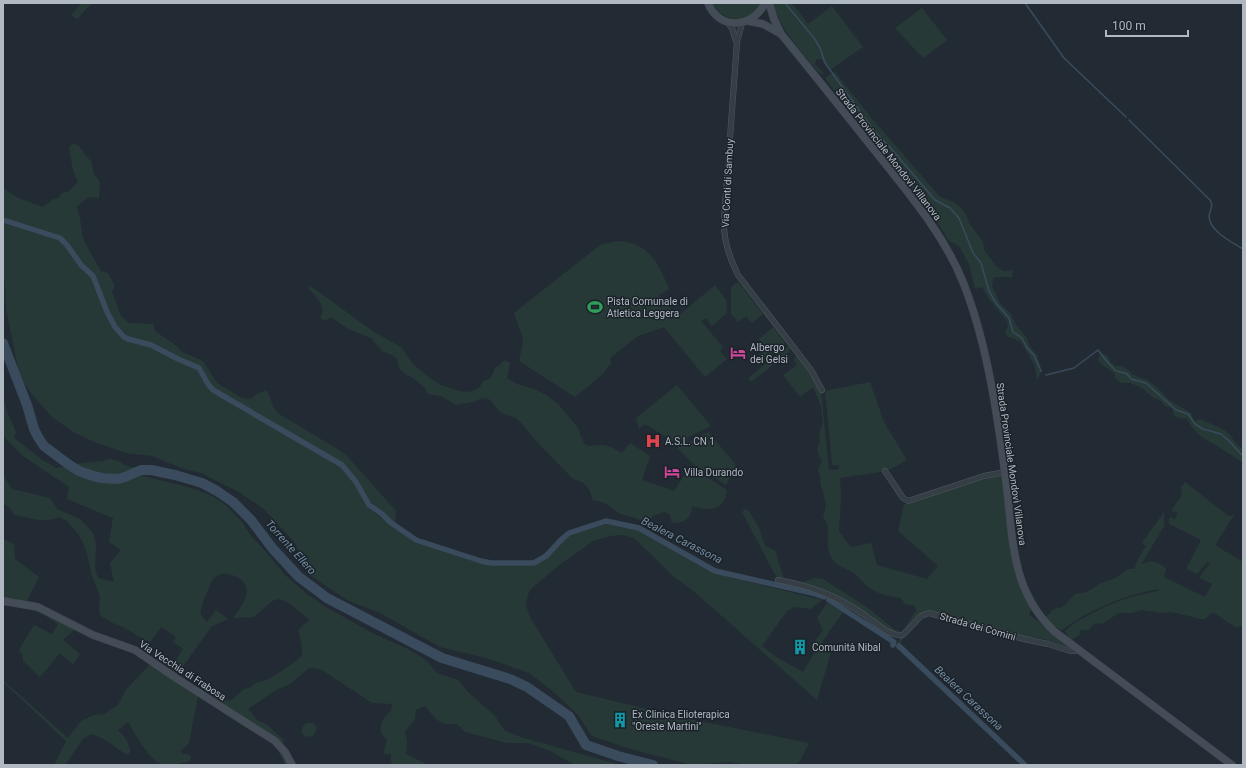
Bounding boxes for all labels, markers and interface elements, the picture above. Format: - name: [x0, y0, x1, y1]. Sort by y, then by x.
- scale bar: [1106, 12, 1188, 38]
- text: 100 m: [1112, 19, 1146, 33]
- street label: Strada Provinciale Mondovì Villanova: [834, 86, 944, 222]
- street label: Via Conti di Sambuy: [720, 138, 735, 228]
- place label: Pista Comunale di Atletica Leggera: [607, 296, 688, 319]
- sports icon: Pista Comunale di Atletica Leggera: [586, 298, 604, 316]
- place label: Albergo dei Gelsi: [750, 342, 788, 365]
- hotel icon: Albergo dei Gelsi: [729, 344, 747, 362]
- street label: Strada Provinciale Mondovì Villanova: [995, 382, 1028, 546]
- hospital icon: A.S.L. CN 1: [644, 432, 662, 450]
- place label: A.S.L. CN 1: [665, 436, 715, 447]
- hotel icon: Villa Durando: [663, 463, 681, 481]
- place label: Villa Durando: [684, 467, 743, 478]
- water label: Bealera Carassona: [639, 514, 725, 567]
- water label: Torrente Ellero: [263, 517, 319, 577]
- street label: Strada dei Comini: [939, 610, 1017, 643]
- street label: Via Vecchia di Frabosa: [137, 638, 228, 703]
- building icon: Comunità Nibal: [791, 638, 809, 656]
- place label: Comunità Nibal: [812, 642, 881, 653]
- water label: Bealera Carassona: [932, 663, 1006, 734]
- place label: Ex Clinica Elioterapica "Oreste Martini": [632, 709, 730, 732]
- building icon: Ex Clinica Elioterapica "Oreste Martini": [611, 711, 629, 729]

